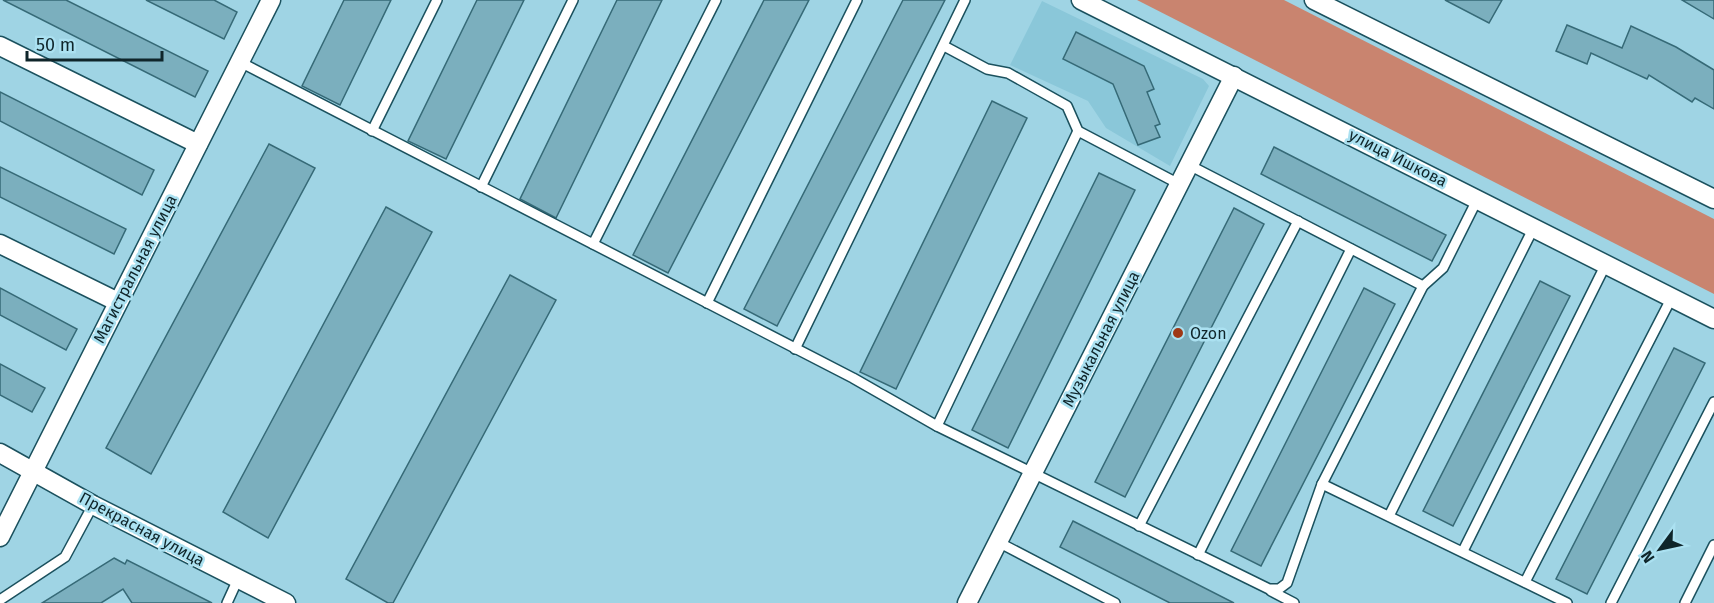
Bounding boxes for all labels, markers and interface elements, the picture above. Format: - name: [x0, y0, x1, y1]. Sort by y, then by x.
- scale bar: [27, 24, 162, 62]
- text: 50 m: [36, 34, 75, 56]
- street label: улица Ишкова: [1346, 125, 1450, 191]
- street label: Магистральная улица: [89, 192, 181, 346]
- street label: Музыкальная улица: [1058, 268, 1144, 410]
- place label: Ozon: [1190, 324, 1227, 343]
- marker: Ozon: [1171, 326, 1185, 340]
- street label: Прекрасная улица: [76, 488, 208, 570]
- north arrow: [1630, 519, 1690, 579]
- text: N: [1637, 547, 1659, 567]

